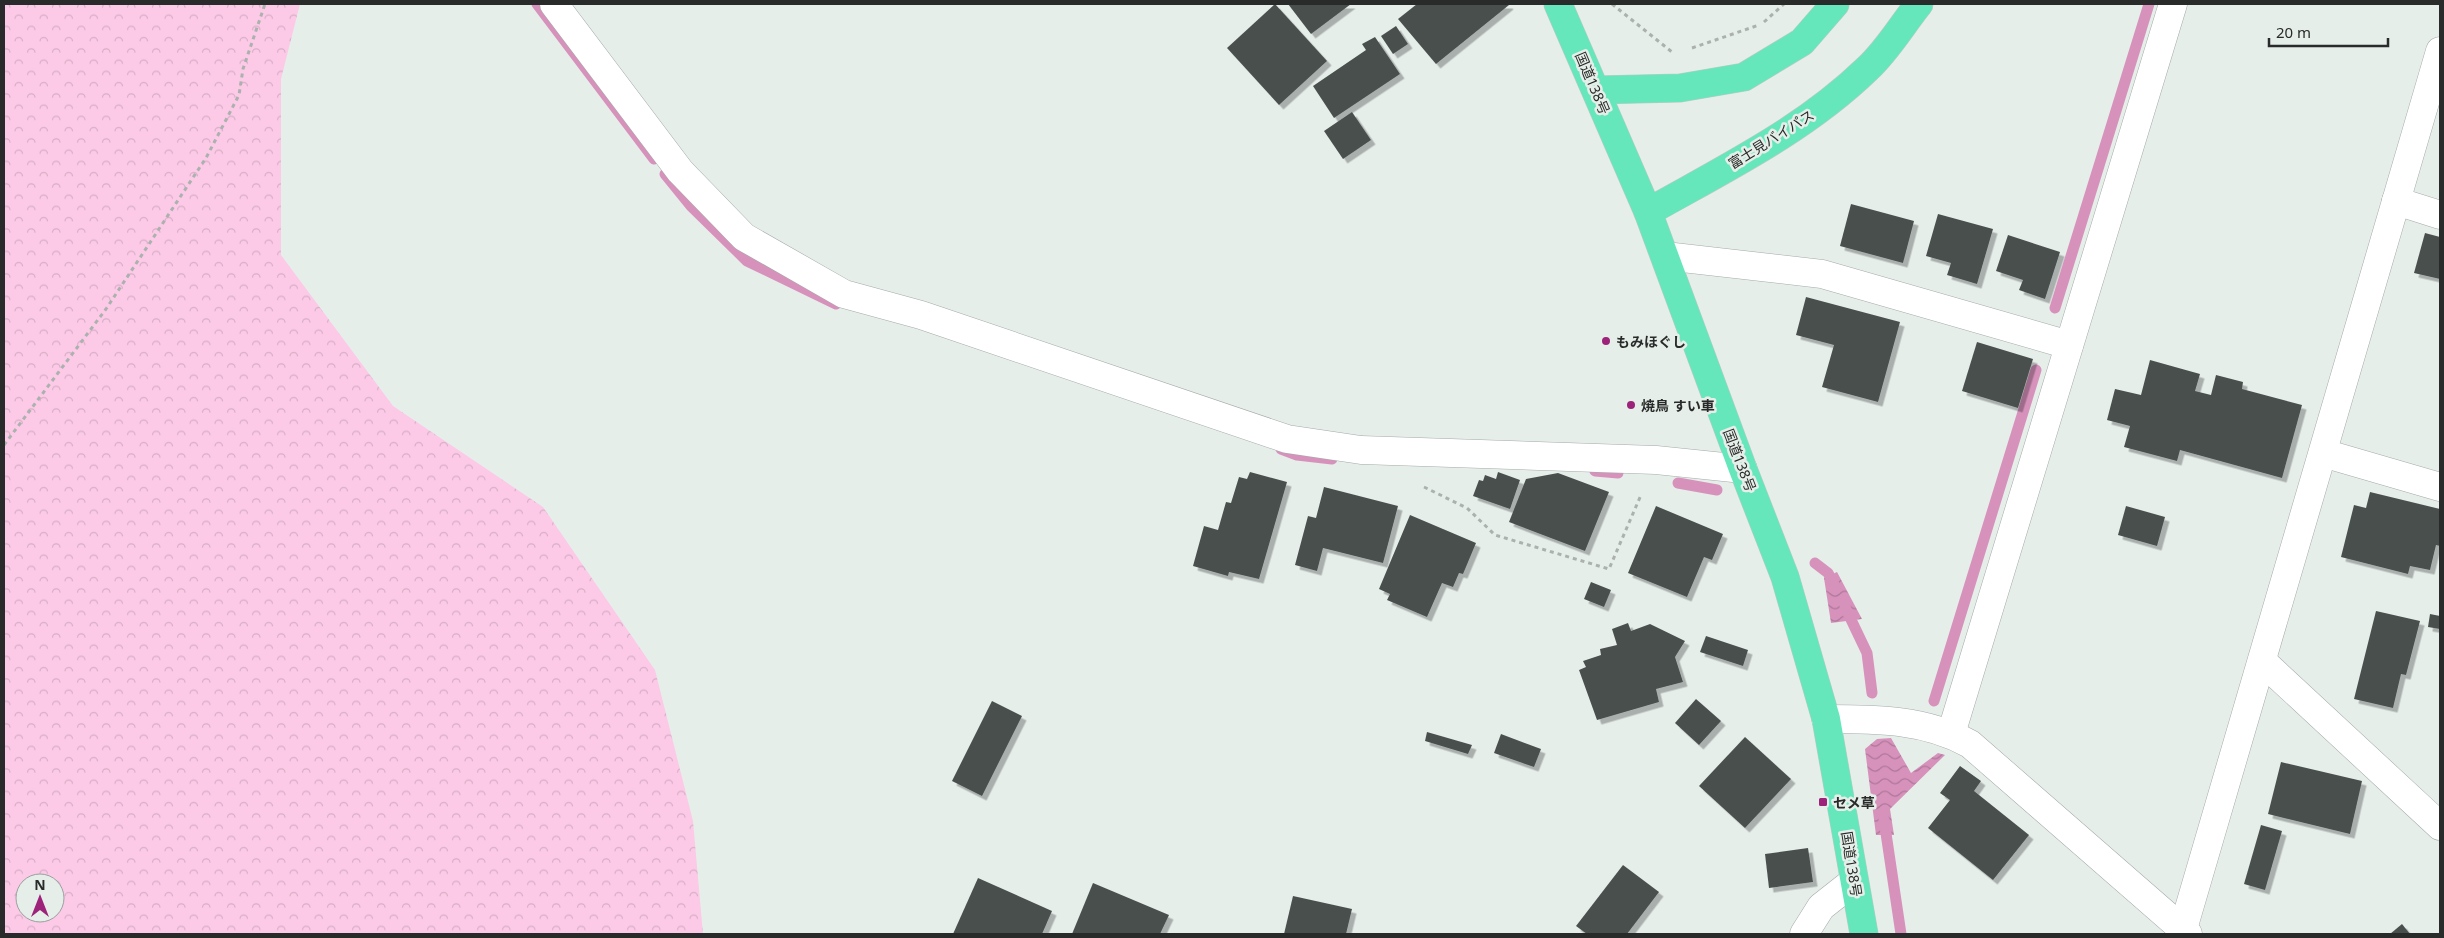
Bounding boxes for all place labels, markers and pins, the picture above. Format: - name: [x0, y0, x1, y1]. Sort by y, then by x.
- place label: もみほぐし: [1616, 332, 1686, 351]
- marker: もみほぐし: [1600, 335, 1612, 347]
- place label: 焼鳥 すい車: [1641, 396, 1715, 415]
- marker: 焼鳥 すい車: [1625, 399, 1637, 411]
- place label: セメ草: [1833, 793, 1875, 812]
- marker: セメ草: [1817, 796, 1829, 808]

